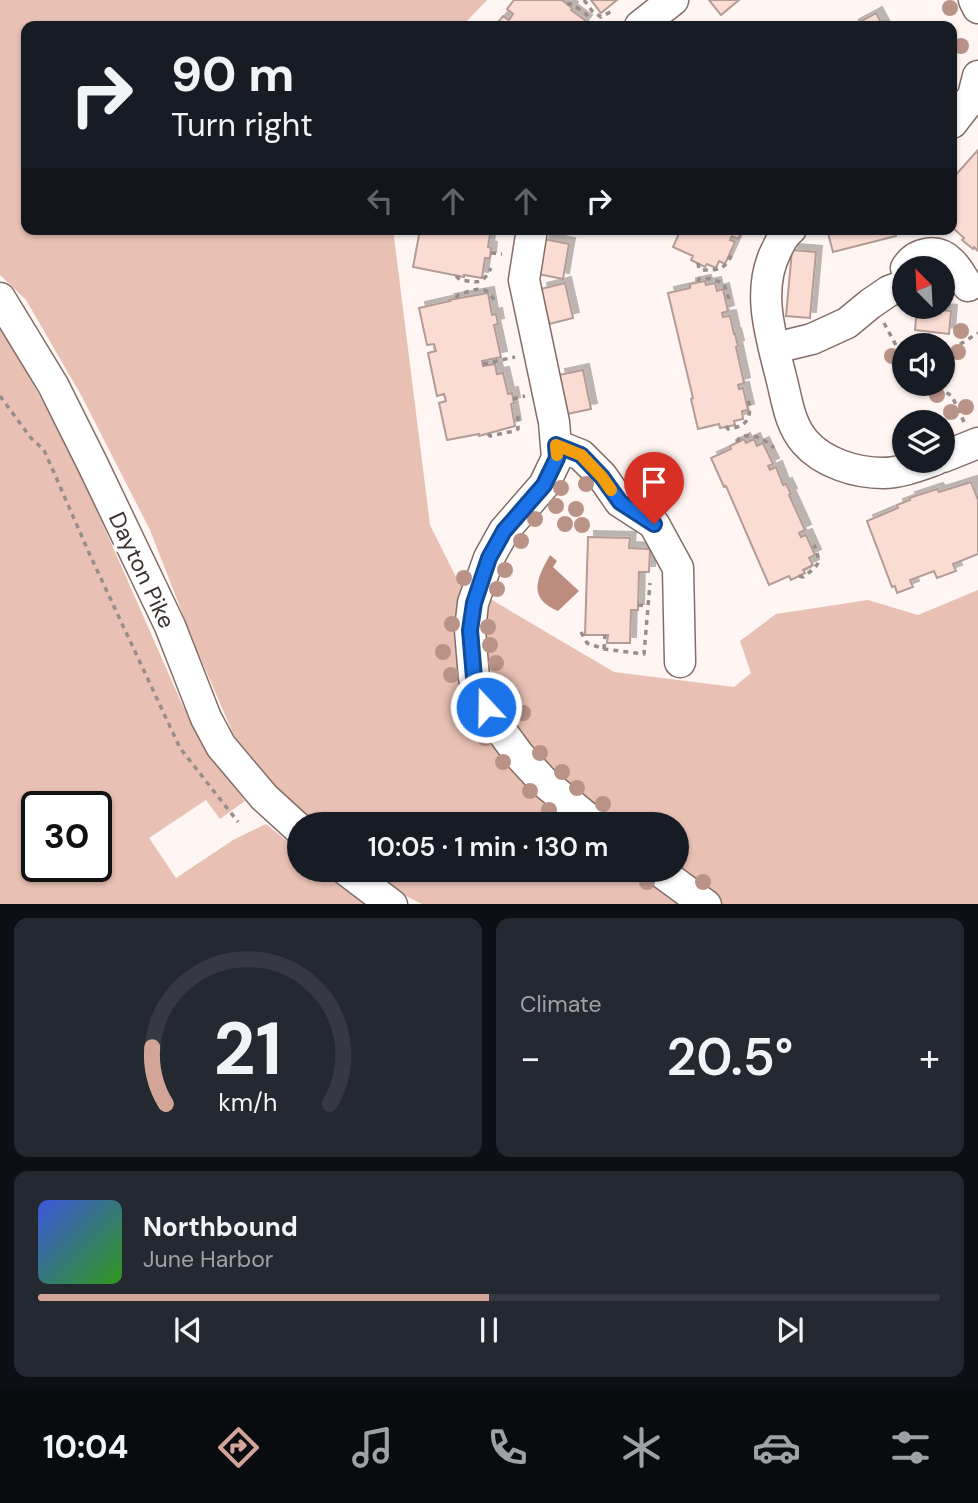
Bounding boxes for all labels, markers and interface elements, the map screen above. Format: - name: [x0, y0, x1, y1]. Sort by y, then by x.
- text: 90 m: [171, 42, 294, 106]
- icon: right: [56, 49, 147, 140]
- text: Turn right: [171, 104, 313, 146]
- icon: left: [361, 182, 399, 220]
- icon: ahead: [434, 182, 472, 220]
- icon: ahead: [507, 182, 545, 220]
- icon: right: [580, 182, 618, 220]
- north arrow: [892, 256, 956, 318]
- map controls: [892, 256, 955, 473]
- button: sound: [892, 333, 955, 396]
- button: layers: [892, 410, 955, 473]
- pin: [624, 452, 684, 524]
- icon: arrive: [635, 463, 673, 501]
- street label: Dayton Pike: [102, 507, 182, 633]
- position arrow: [449, 670, 523, 744]
- speed limit sign: 30: [21, 791, 112, 882]
- text: 10:05 · 1 min · 130 m: [368, 830, 608, 864]
- text: Climate: [520, 989, 602, 1019]
- text: 21: [214, 1002, 282, 1097]
- text: 20.5°: [667, 1023, 793, 1091]
- text: −: [520, 1033, 541, 1083]
- text: +: [919, 1033, 940, 1083]
- text: km/h: [218, 1085, 278, 1118]
- text: Northbound: [143, 1210, 298, 1244]
- text: June Harbor: [143, 1244, 273, 1274]
- icon: previous: [169, 1311, 207, 1349]
- icon: pause: [470, 1311, 508, 1349]
- icon: next: [771, 1311, 809, 1349]
- icon: directions: [214, 1423, 263, 1472]
- icon: music: [348, 1423, 397, 1472]
- icon: phone: [483, 1423, 532, 1472]
- icon: climate: [617, 1423, 666, 1472]
- icon: car: [752, 1423, 801, 1472]
- icon: filters: [886, 1423, 935, 1472]
- text: 10:04: [43, 1426, 128, 1468]

